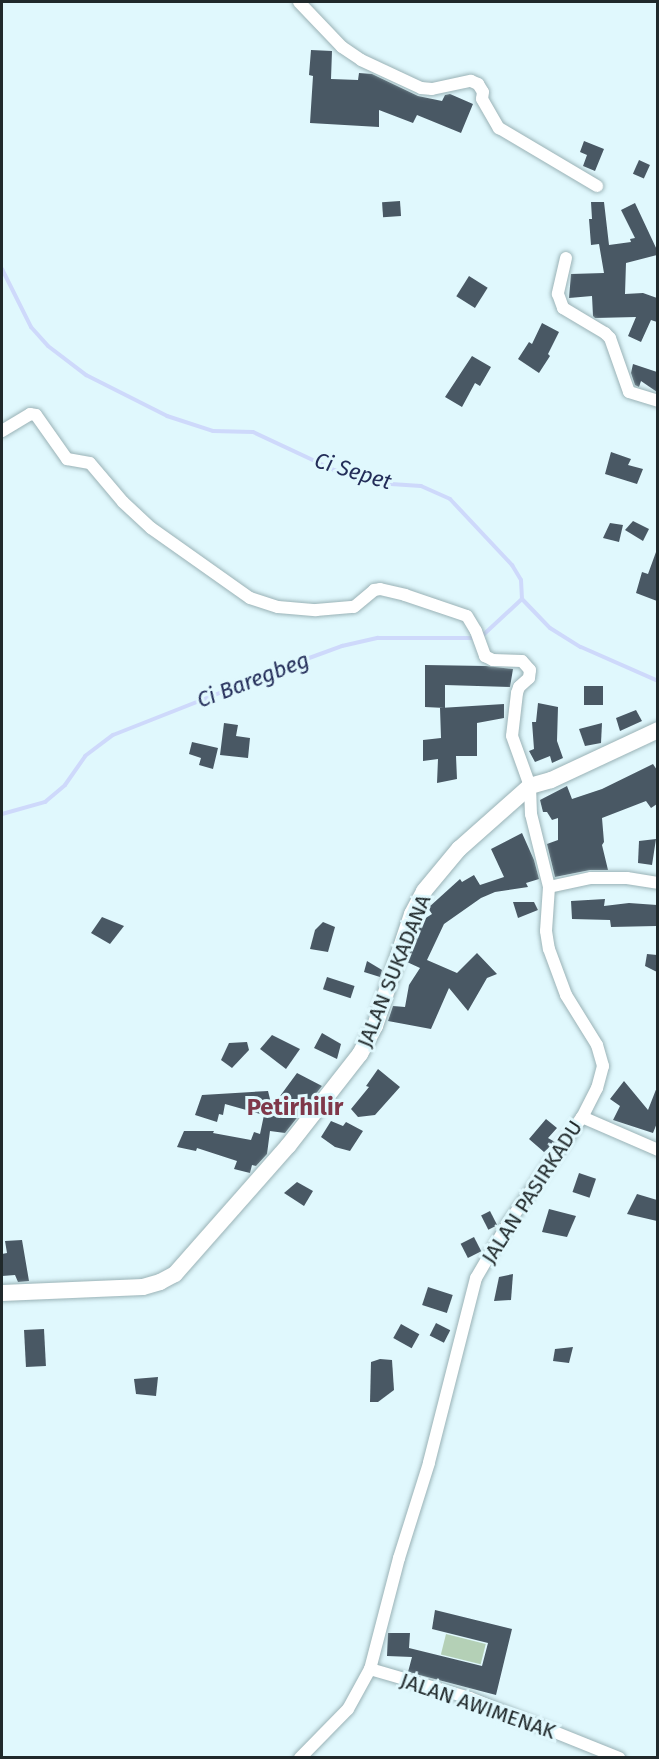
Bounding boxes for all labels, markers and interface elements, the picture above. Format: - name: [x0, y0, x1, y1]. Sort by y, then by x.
- water label: Ci Sepet: [311, 447, 395, 495]
- water label: Ci Baregbeg: [193, 646, 313, 714]
- street label: JALAN SUKADANA: [352, 891, 436, 1051]
- district label: Petirhilir: [247, 1094, 343, 1122]
- street label: JALAN PASIRKADU: [476, 1116, 588, 1268]
- street label: JALAN AWIMENAK: [397, 1668, 559, 1744]

